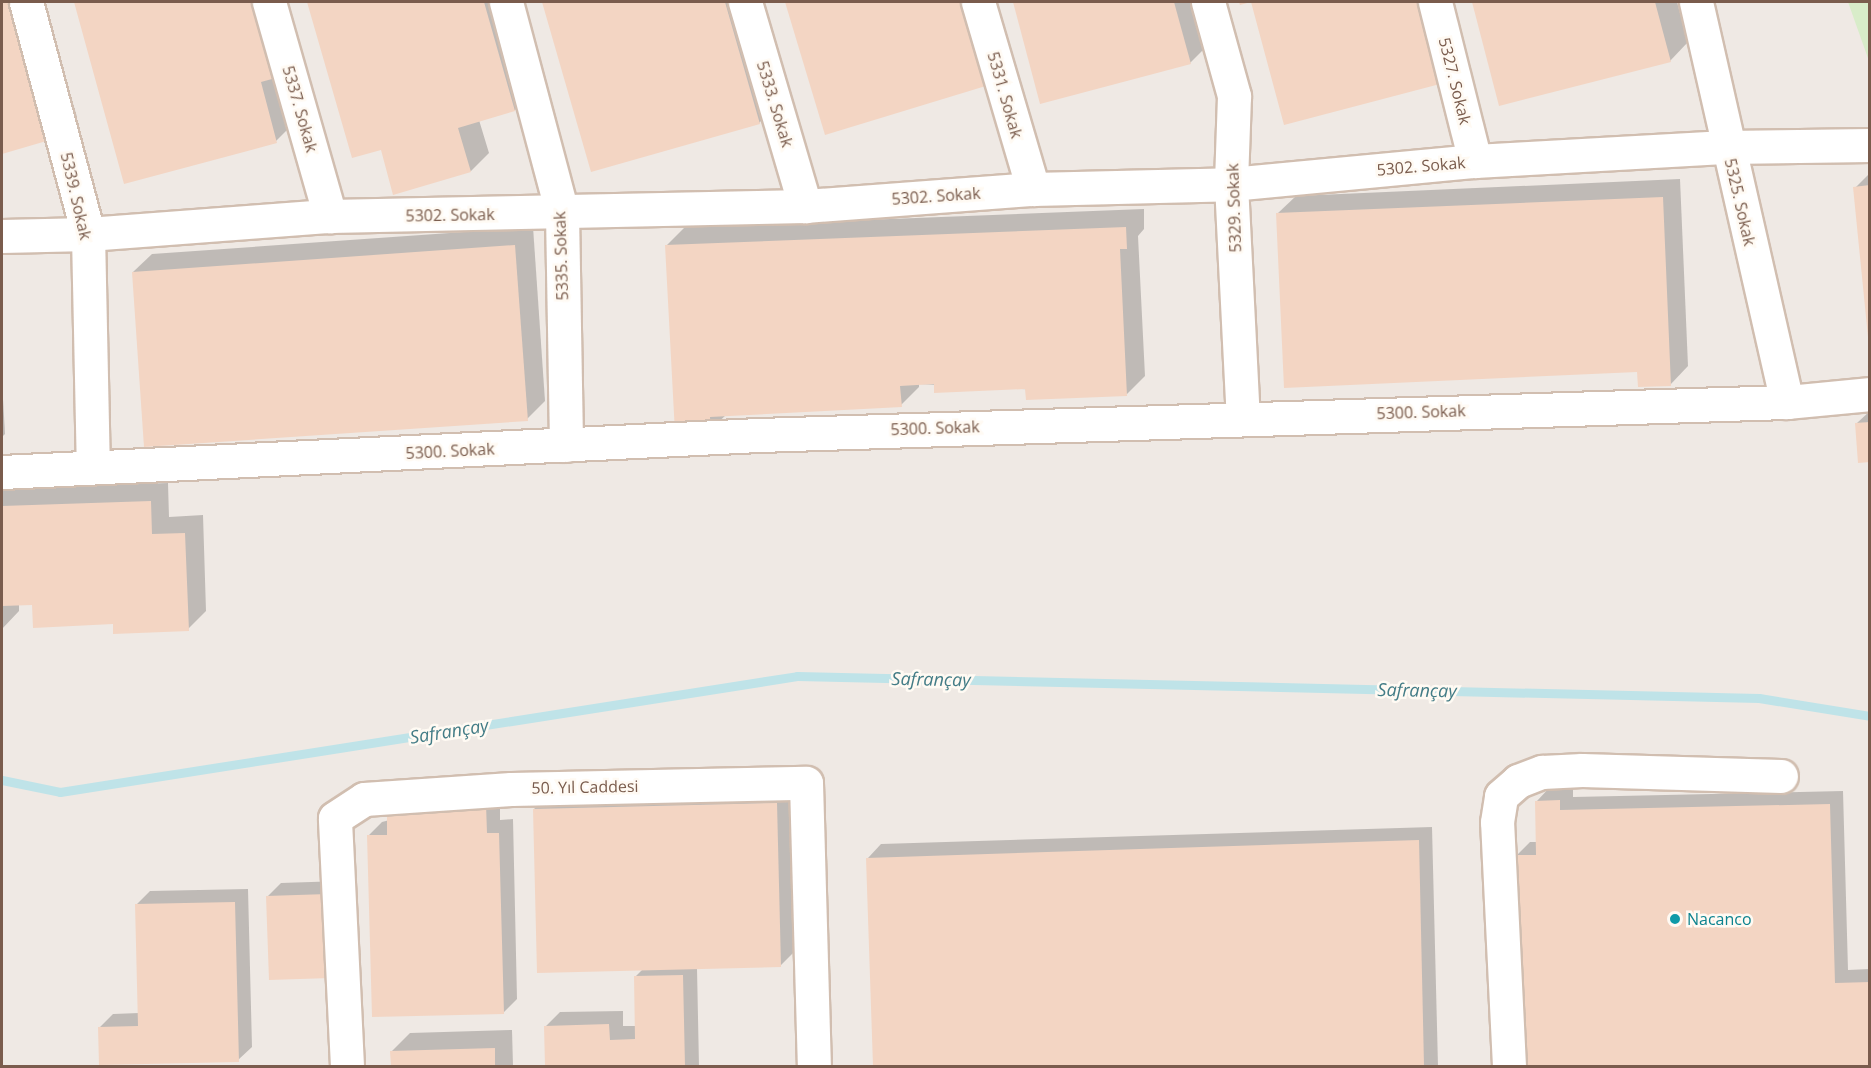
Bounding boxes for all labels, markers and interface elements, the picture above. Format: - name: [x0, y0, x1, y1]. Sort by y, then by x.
- street label: 5327. Sokak: [1435, 35, 1475, 127]
- street label: 5331. Sokak: [983, 50, 1027, 140]
- street label: 5333. Sokak: [753, 59, 797, 149]
- street label: 5337. Sokak: [278, 64, 322, 154]
- street label: 5339. Sokak: [57, 150, 95, 242]
- street label: 5302. Sokak: [1376, 153, 1466, 179]
- street label: 5325. Sokak: [1721, 156, 1759, 248]
- street label: 5329. Sokak: [1223, 163, 1245, 253]
- street label: 5302. Sokak: [891, 183, 981, 209]
- street label: 5302. Sokak: [405, 205, 495, 225]
- street label: 5335. Sokak: [550, 211, 572, 301]
- street label: 5300. Sokak: [1376, 401, 1466, 423]
- street label: 5300. Sokak: [890, 417, 980, 439]
- street label: 5300. Sokak: [405, 439, 495, 463]
- water label: Safrançay: [891, 668, 971, 690]
- water label: Safrançay: [1377, 679, 1457, 701]
- water label: Safrançay: [408, 714, 490, 748]
- street label: 50. Yıl Caddesi: [531, 776, 639, 798]
- place label: Nacanco: [1687, 909, 1752, 929]
- marker: Nacanco: [1668, 912, 1682, 926]

